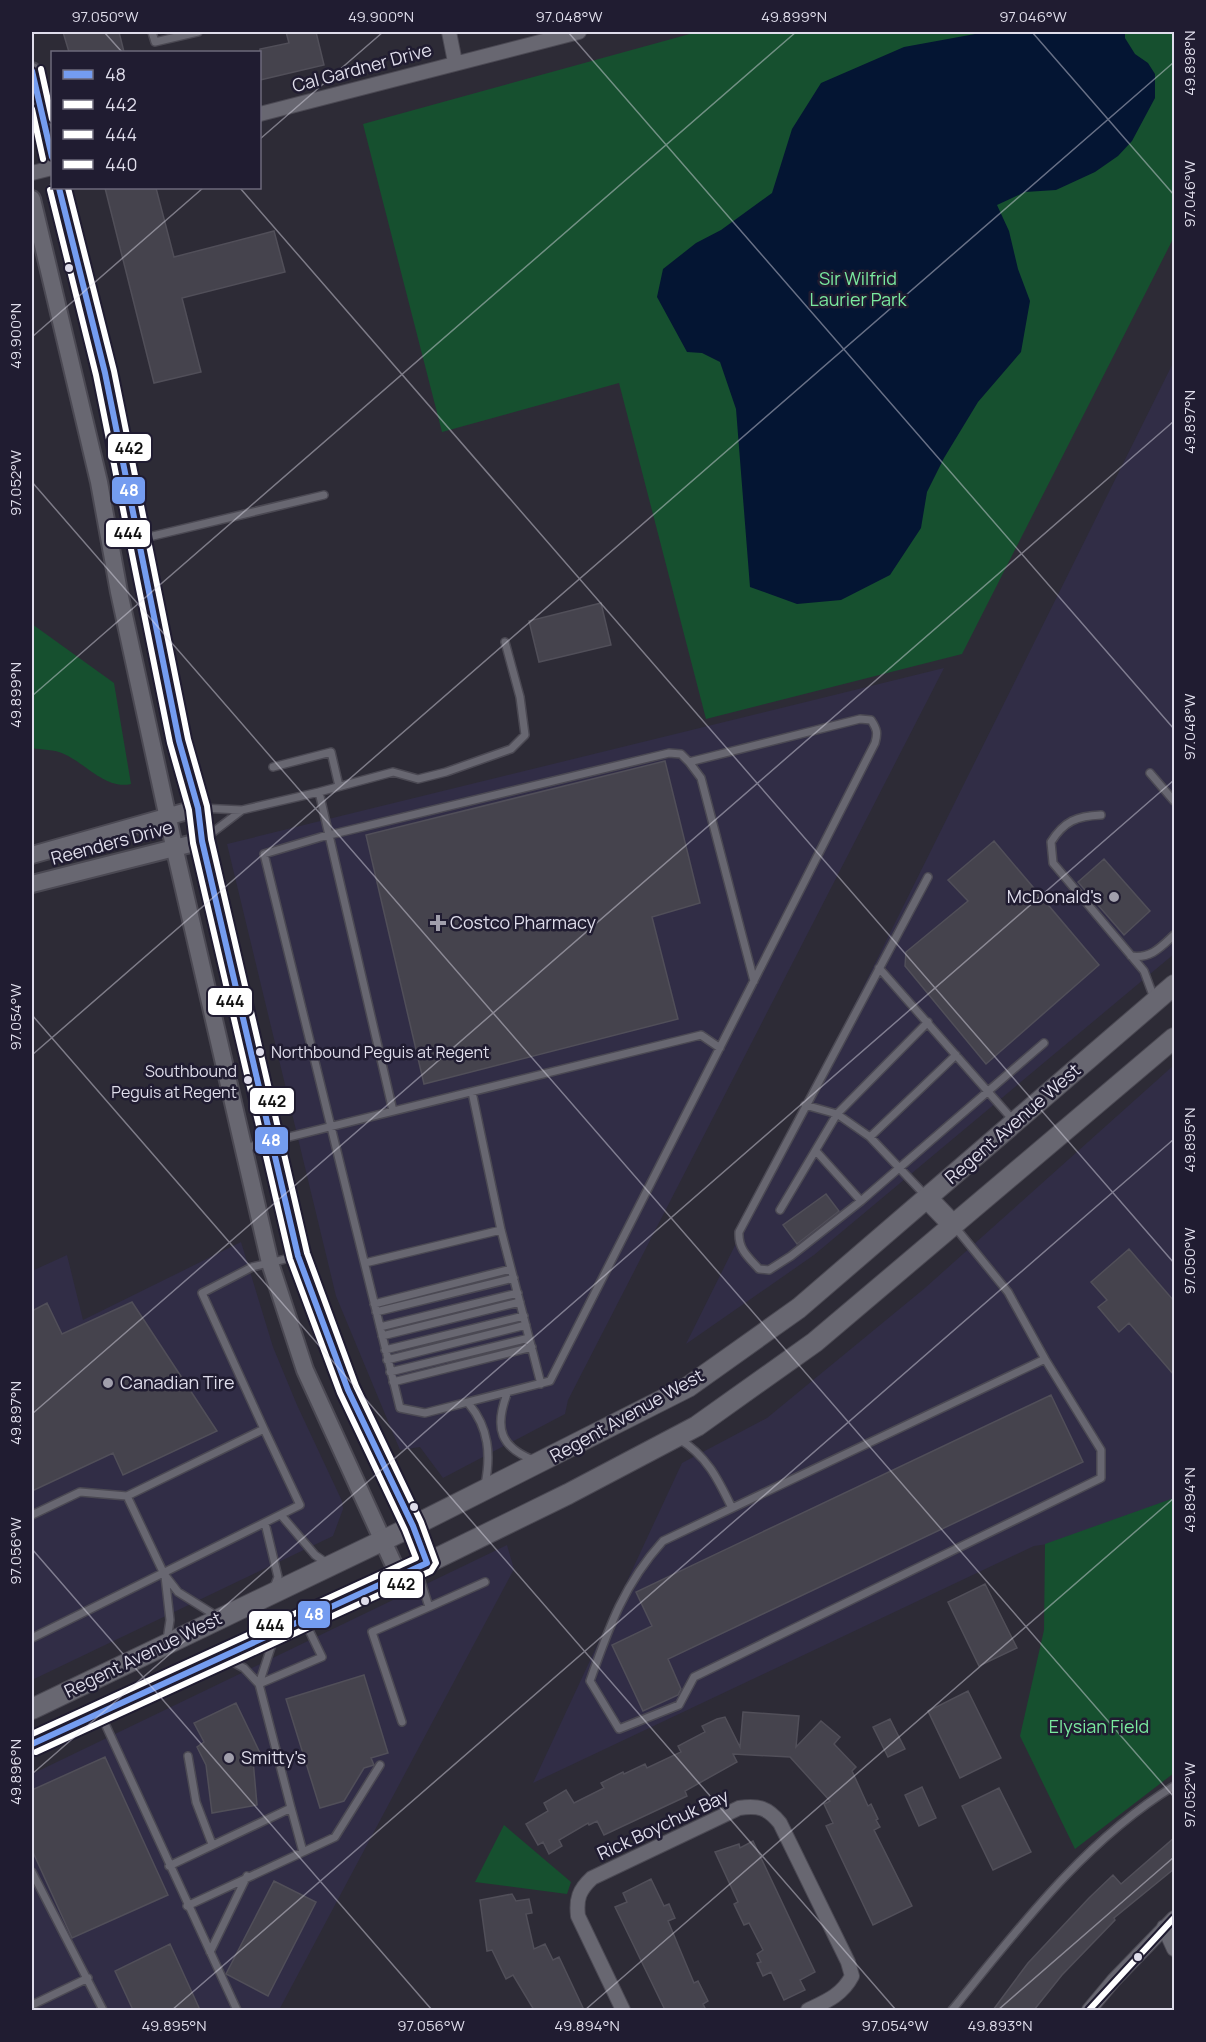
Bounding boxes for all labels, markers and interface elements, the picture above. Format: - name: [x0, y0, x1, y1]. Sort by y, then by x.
- text: 97.050°W: [71, 6, 139, 27]
- text: 49.900°N: [348, 6, 414, 27]
- text: 97.048°W: [536, 6, 602, 27]
- text: 49.899°N: [761, 6, 827, 27]
- text: 97.046°W: [999, 6, 1067, 27]
- text: 49.898°N: [1179, 30, 1200, 96]
- street label: Cal Gardner Drive: [289, 37, 434, 97]
- legend: [51, 51, 261, 189]
- text: 48: [105, 62, 126, 86]
- text: 442: [105, 92, 137, 116]
- text: 444: [105, 122, 137, 146]
- text: 440: [105, 152, 137, 176]
- text: 97.046°W: [1179, 160, 1200, 228]
- unlabelled marker: [63, 262, 75, 274]
- park label: Sir Wilfrid Laurier Park: [809, 266, 908, 311]
- text: 49.900°N: [5, 303, 26, 369]
- text: 49.897°N: [1179, 390, 1200, 454]
- line badge: 442: [107, 433, 152, 462]
- text: 442: [115, 437, 143, 459]
- text: 97.052°W: [5, 450, 26, 516]
- line badge: 48: [111, 476, 146, 505]
- text: 48: [119, 479, 139, 501]
- line badge: 444: [105, 519, 151, 548]
- text: 444: [114, 522, 142, 544]
- text: 49.899°N: [5, 662, 26, 728]
- text: 97.048°W: [1179, 694, 1200, 760]
- street label: Reenders Drive: [48, 814, 175, 870]
- place label: McDonald's: [1007, 884, 1102, 908]
- marker: McDonald's: [1107, 890, 1121, 904]
- place label: Costco Pharmacy: [450, 910, 597, 934]
- marker: Costco Pharmacy: [431, 916, 445, 930]
- text: 97.054°W: [5, 984, 26, 1050]
- line badge: 444: [207, 987, 253, 1016]
- text: 444: [216, 990, 244, 1012]
- place label: Northbound Peguis at Regent: [271, 1041, 489, 1063]
- marker: Northbound Peguis at Regent: [254, 1046, 266, 1058]
- street label: Regent Avenue West: [939, 1058, 1085, 1189]
- place label: Southbound Peguis at Regent: [111, 1060, 237, 1103]
- marker: Southbound Peguis at Regent: [242, 1074, 254, 1086]
- line badge: 442: [249, 1087, 295, 1115]
- text: 442: [258, 1090, 286, 1112]
- text: 49.895°N: [1179, 1107, 1200, 1173]
- line badge: 48: [254, 1126, 289, 1155]
- text: 48: [261, 1129, 281, 1151]
- text: 97.050°W: [1179, 1227, 1200, 1295]
- street label: Regent Avenue West: [545, 1363, 708, 1467]
- place label: Canadian Tire: [120, 1370, 235, 1394]
- marker: Canadian Tire: [101, 1376, 115, 1390]
- text: 49.897°N: [5, 1381, 26, 1445]
- text: 49.894°N: [1179, 1467, 1200, 1533]
- unlabelled marker: [408, 1501, 420, 1513]
- text: 97.056°W: [5, 1517, 26, 1585]
- line badge: 442: [379, 1570, 424, 1599]
- text: 442: [387, 1573, 415, 1595]
- unlabelled marker: [359, 1595, 371, 1607]
- line badge: 48: [297, 1600, 331, 1629]
- text: 48: [304, 1603, 324, 1625]
- street label: Regent Avenue West: [60, 1606, 225, 1703]
- line badge: 444: [248, 1610, 293, 1639]
- text: 444: [256, 1614, 284, 1636]
- park label: Elysian Field: [1049, 1714, 1149, 1738]
- text: 49.896°N: [5, 1739, 26, 1805]
- place label: Smitty's: [241, 1745, 306, 1769]
- marker: Smitty's: [222, 1751, 236, 1765]
- text: 97.052°W: [1179, 1762, 1200, 1828]
- street label: Rick Boychuk Bay: [593, 1783, 733, 1865]
- unlabelled marker: [1132, 1951, 1144, 1963]
- text: 49.895°N: [141, 2015, 207, 2036]
- text: 97.056°W: [397, 2015, 465, 2036]
- text: 49.894°N: [554, 2015, 620, 2036]
- text: 97.054°W: [862, 2015, 928, 2036]
- text: 49.893°N: [968, 2015, 1032, 2036]

